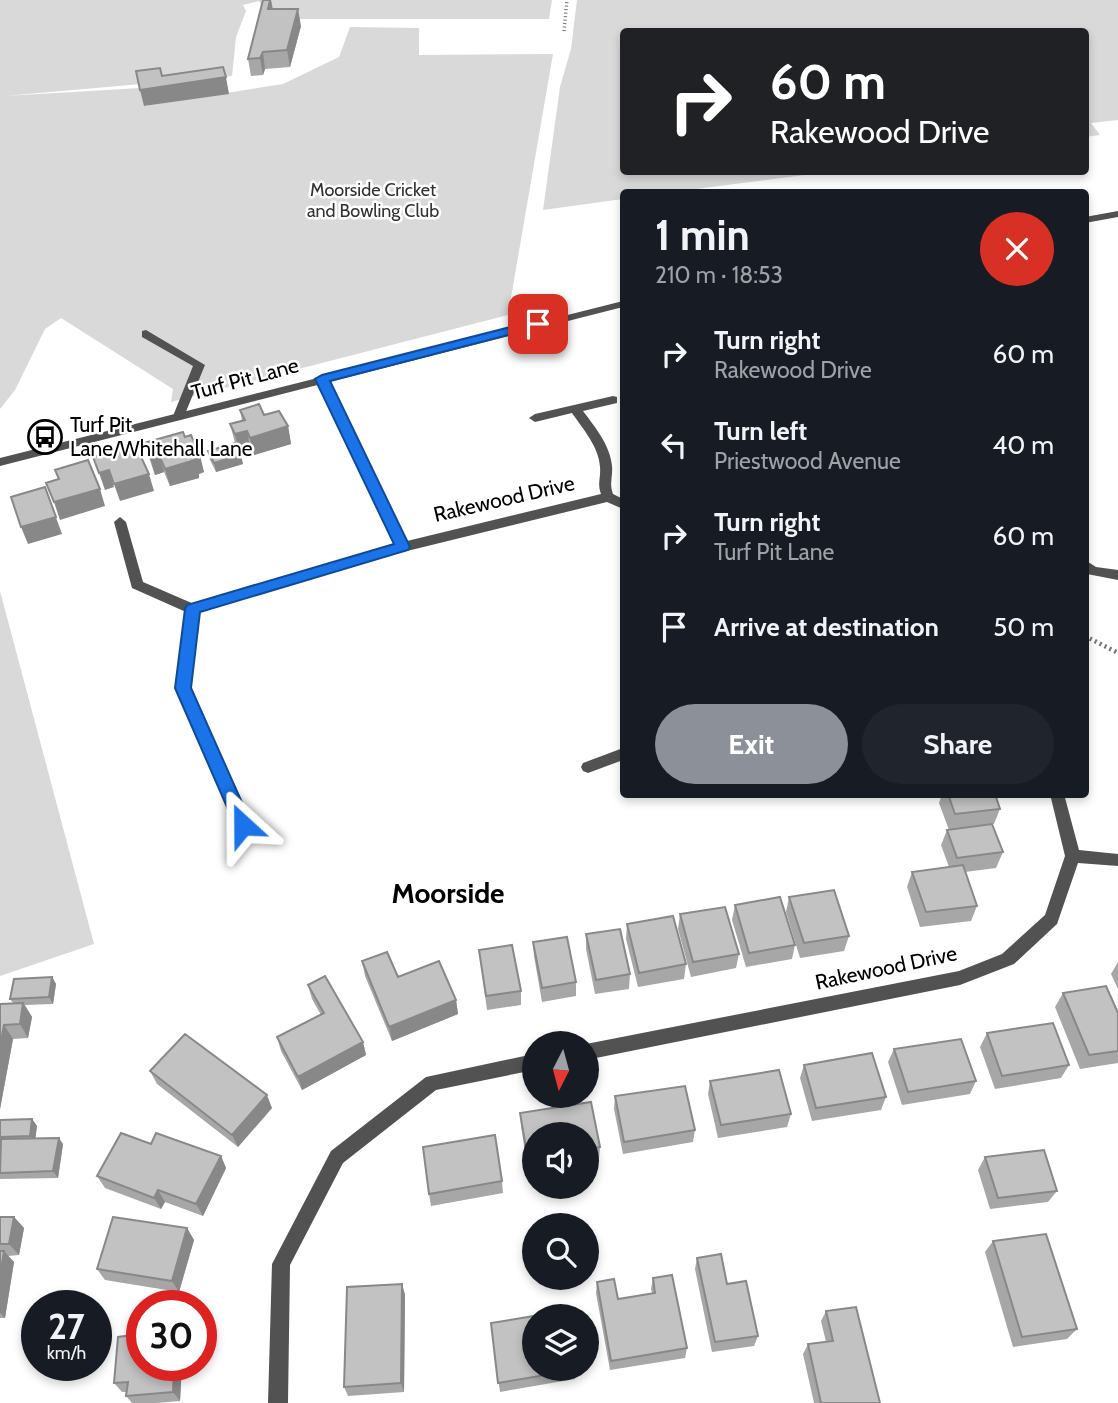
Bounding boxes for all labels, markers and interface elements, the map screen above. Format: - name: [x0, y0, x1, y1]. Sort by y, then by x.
- text: 60 m: [770, 52, 886, 111]
- icon: right: [655, 56, 746, 147]
- text: Rakewood Drive: [770, 112, 990, 151]
- park label: Moorside Cricket and Bowling Club: [307, 179, 439, 222]
- text: 1 min: [655, 209, 750, 261]
- button: close: [980, 212, 1054, 286]
- text: 210 m · 18:53: [655, 261, 783, 289]
- pin: [508, 294, 568, 354]
- icon: arrive: [519, 305, 557, 343]
- text: Turn right: [714, 324, 820, 356]
- icon: right: [655, 335, 693, 373]
- text: 60 m: [992, 338, 1054, 370]
- street label: Turf Pit Lane: [189, 352, 301, 405]
- text: Rakewood Drive: [714, 356, 872, 384]
- place label: Turf Pit Lane/Whitehall Lane: [70, 412, 253, 461]
- text: Turn left: [714, 415, 807, 447]
- bus stop icon: Turf Pit Lane/Whitehall Lane: [26, 418, 64, 456]
- icon: left: [655, 426, 693, 464]
- text: 40 m: [992, 429, 1054, 461]
- text: Priestwood Avenue: [714, 447, 901, 475]
- street label: Rakewood Drive: [431, 470, 577, 527]
- text: Turn right: [714, 506, 820, 538]
- icon: right: [655, 517, 693, 555]
- text: 60 m: [992, 520, 1054, 552]
- text: Turf Pit Lane: [714, 538, 834, 566]
- icon: arrive: [655, 608, 693, 646]
- text: Arrive at destination: [714, 611, 939, 643]
- text: 50 m: [993, 611, 1054, 643]
- button: Exit: [655, 704, 848, 784]
- button: Share: [862, 704, 1054, 784]
- position arrow: [206, 788, 280, 862]
- district label: Moorside: [391, 876, 505, 910]
- street label: Rakewood Drive: [813, 940, 959, 995]
- north arrow: [522, 1031, 598, 1108]
- map controls: [522, 1031, 599, 1381]
- button: sound: [522, 1122, 599, 1199]
- button: search: [522, 1213, 599, 1290]
- speed limit sign: 30: [126, 1290, 217, 1381]
- button: layers: [522, 1304, 599, 1381]
- text: 27: [48, 1305, 85, 1348]
- text: km/h: [47, 1342, 86, 1364]

